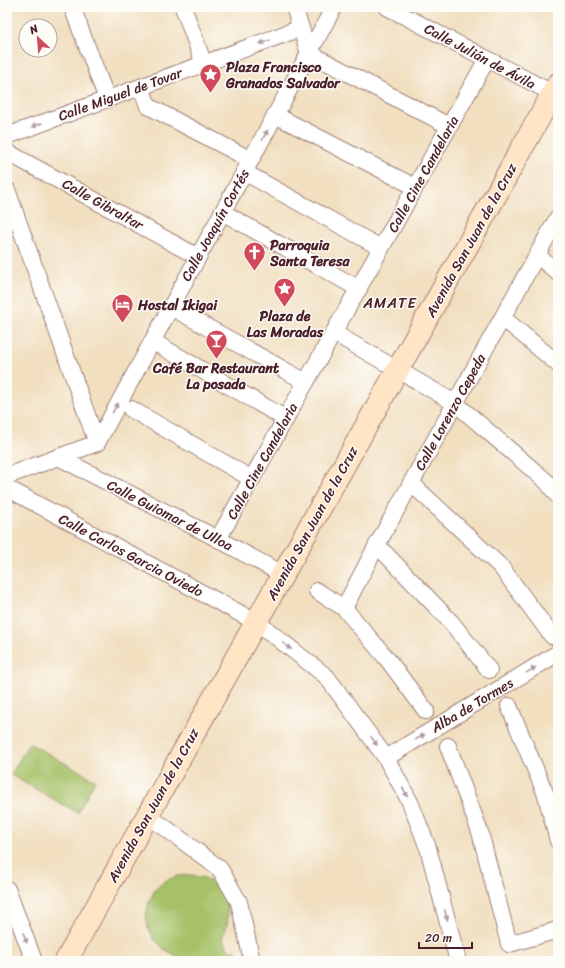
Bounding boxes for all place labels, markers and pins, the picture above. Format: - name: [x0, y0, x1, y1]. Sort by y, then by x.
- place label: Plaza Francisco Granados Salvador: [225, 55, 341, 96]
- place icon: Plaza Francisco Granados Salvador: [198, 62, 224, 95]
- place label: Parroquia Santa Teresa: [269, 233, 350, 274]
- church icon: Parroquia Santa Teresa: [242, 240, 268, 273]
- place icon: Plaza de Las Moradas: [272, 275, 298, 308]
- hotel icon: Hostal Ikigai: [110, 292, 136, 325]
- place label: Hostal Ikigai: [137, 293, 218, 318]
- place label: Plaza de Las Moradas: [247, 304, 324, 345]
- bar icon: Café Bar Restaurant La posada: [203, 327, 229, 360]
- place label: Café Bar Restaurant La posada: [152, 356, 280, 397]

